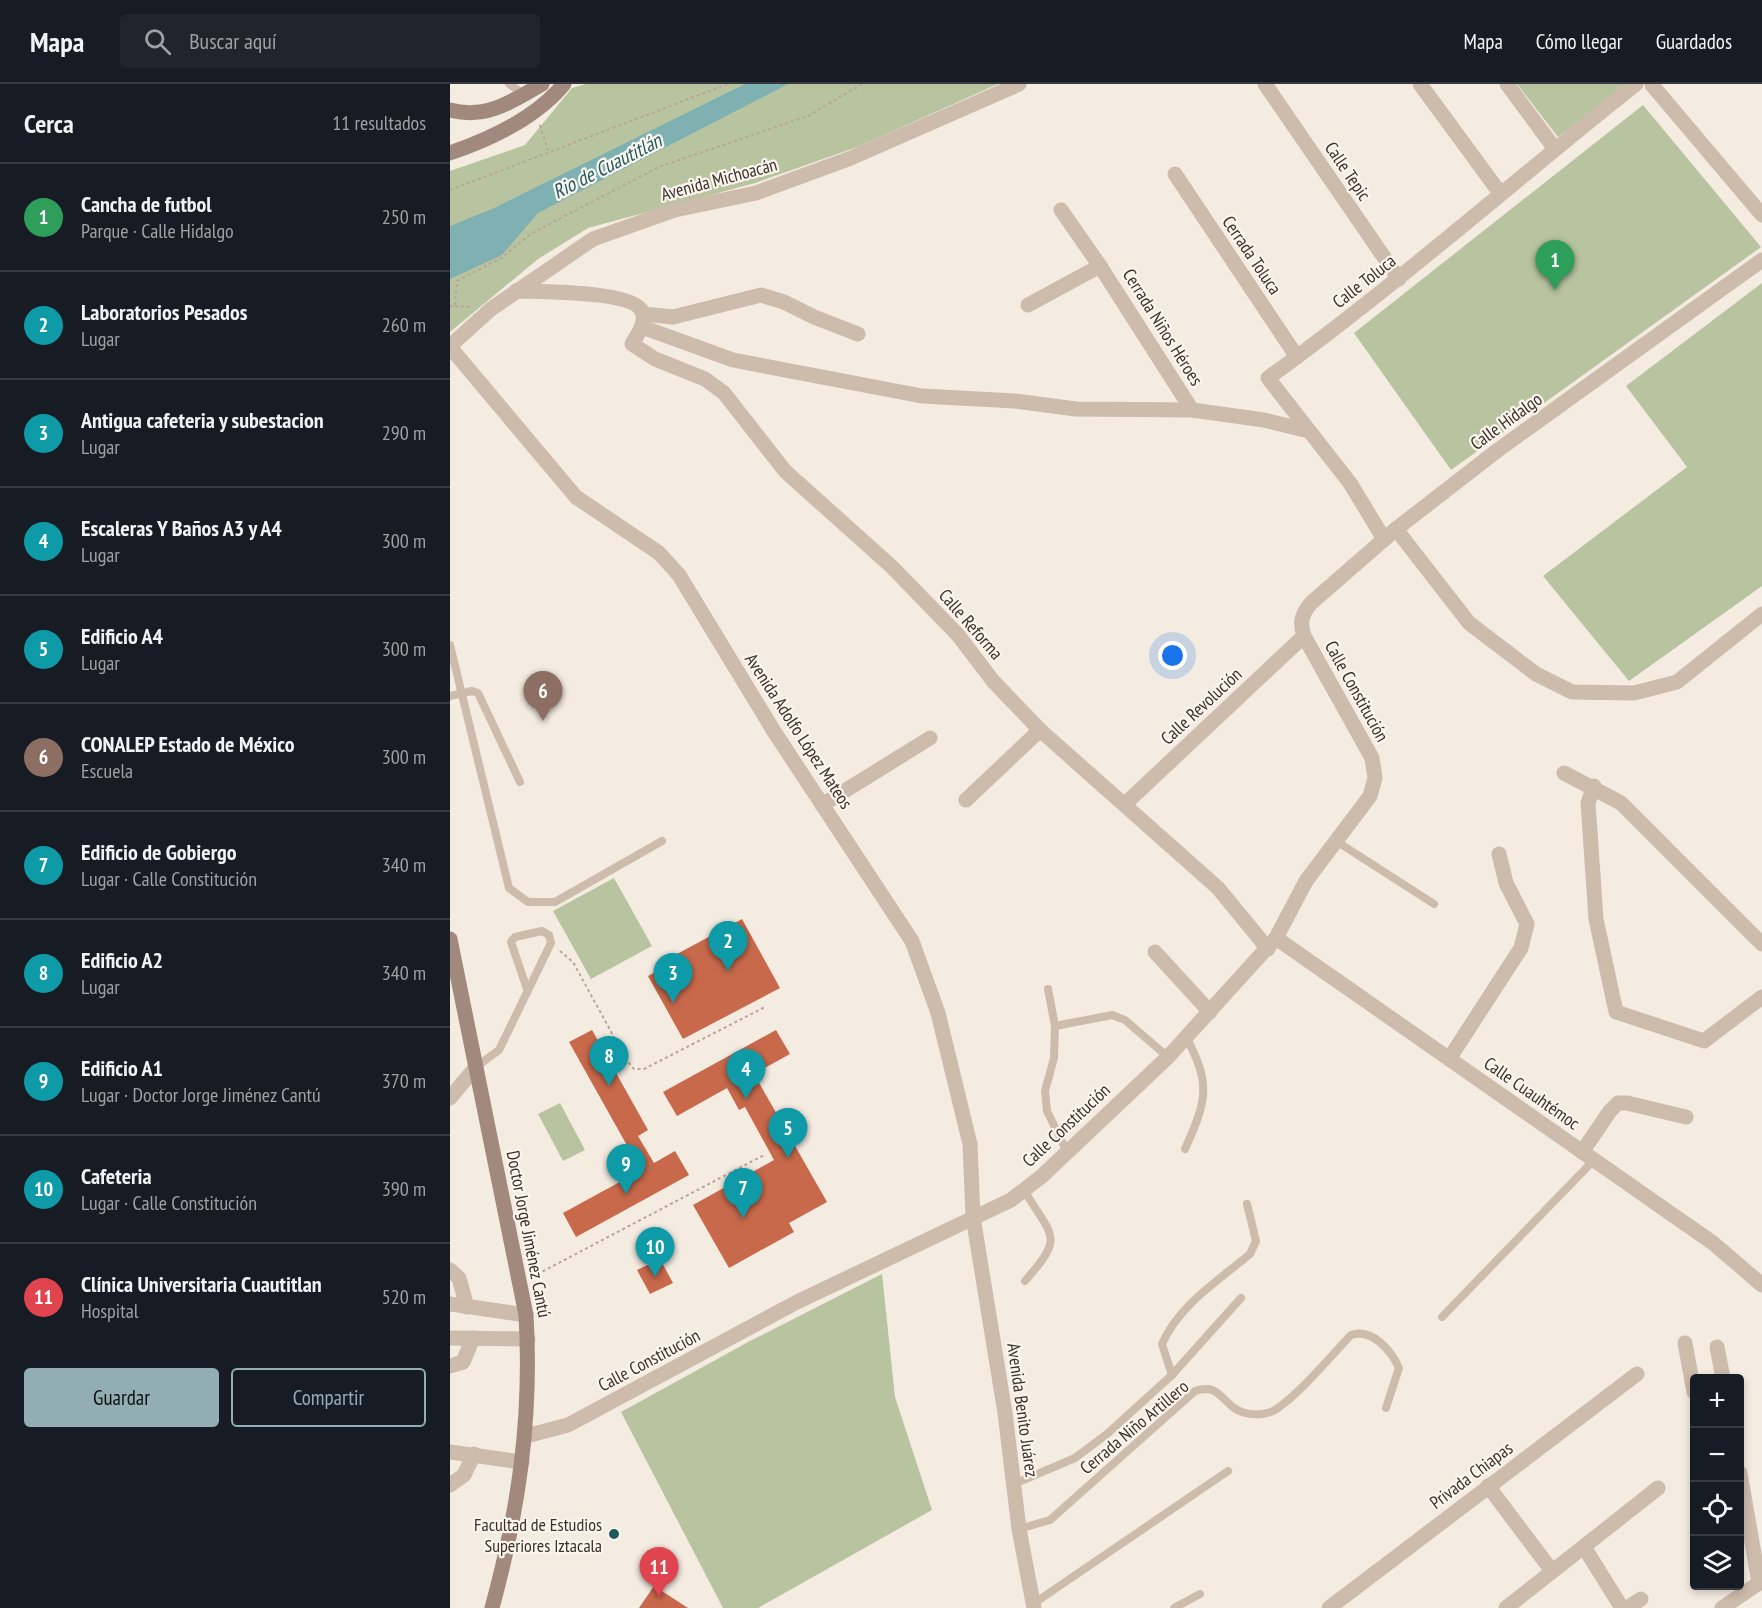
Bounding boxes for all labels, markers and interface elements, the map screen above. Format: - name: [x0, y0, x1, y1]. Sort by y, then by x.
- search box: [120, 14, 540, 68]
- text: Mapa: [30, 23, 84, 60]
- icon: search: [141, 25, 174, 58]
- text: Buscar aquí: [189, 27, 277, 55]
- text: Mapa: [1464, 28, 1503, 55]
- text: Cómo llegar: [1536, 28, 1623, 55]
- text: Guardados: [1656, 28, 1732, 55]
- text: Cerca: [24, 107, 74, 140]
- text: 11 resultados: [332, 110, 426, 136]
- water label: Rio de Cuautitlán: [548, 127, 667, 205]
- street label: Calle Tepic: [1320, 137, 1376, 205]
- street label: Avenida Michoacán: [658, 152, 780, 206]
- text: Cancha de futbol: [81, 190, 212, 218]
- text: 1: [39, 204, 48, 230]
- text: 250 m: [382, 204, 426, 230]
- street label: Cerrada Toluca: [1217, 211, 1287, 299]
- text: Parque · Calle Hidalgo: [81, 218, 234, 244]
- pin: 1: [1536, 240, 1574, 290]
- street label: Calle Toluca: [1328, 249, 1400, 313]
- street label: Cerrada Niños Héroes: [1118, 264, 1208, 390]
- text: Laboratorios Pesados: [81, 298, 247, 326]
- text: 2: [39, 312, 48, 338]
- text: 260 m: [382, 312, 426, 338]
- text: Lugar: [81, 326, 120, 352]
- street label: Calle Hidalgo: [1466, 387, 1547, 455]
- text: Antigua cafeteria y subestacion: [81, 406, 324, 434]
- text: 3: [39, 420, 48, 446]
- text: 290 m: [382, 420, 426, 446]
- text: Lugar: [81, 434, 120, 460]
- text: Escaleras Y Baños A3 y A4: [81, 514, 282, 542]
- text: 4: [39, 528, 48, 554]
- text: 300 m: [382, 528, 426, 554]
- text: Lugar: [81, 542, 120, 568]
- street label: Calle Reforma: [934, 584, 1008, 664]
- text: Edificio A4: [81, 622, 163, 650]
- text: 5: [39, 636, 48, 662]
- text: 300 m: [382, 636, 426, 662]
- street label: Calle Constitución: [1320, 636, 1394, 746]
- your location: [1158, 641, 1187, 670]
- street label: Avenida Adolfo López Mateos: [740, 649, 858, 813]
- text: Lugar: [81, 650, 120, 676]
- street label: Calle Revolución: [1156, 663, 1246, 749]
- pin: 6: [524, 672, 562, 721]
- text: CONALEP Estado de México: [81, 730, 295, 758]
- text: 6: [39, 744, 48, 770]
- text: 300 m: [382, 744, 426, 770]
- text: Escuela: [81, 758, 133, 784]
- text: Edificio de Gobiergo: [81, 838, 237, 866]
- text: 7: [39, 852, 48, 878]
- text: 340 m: [382, 852, 426, 878]
- text: Lugar · Calle Constitución: [81, 866, 257, 892]
- pin: 2: [708, 922, 748, 971]
- text: Edificio A2: [81, 946, 163, 974]
- pin: 3: [654, 954, 692, 1003]
- text: 8: [39, 960, 48, 986]
- text: 340 m: [382, 960, 426, 986]
- text: Lugar: [81, 974, 120, 1000]
- pin: 8: [590, 1036, 628, 1086]
- pin: 4: [726, 1050, 766, 1099]
- street label: Calle Cuauhtémoc: [1480, 1052, 1585, 1135]
- text: Edificio A1: [81, 1054, 163, 1082]
- text: 9: [39, 1068, 48, 1094]
- text: 370 m: [382, 1068, 426, 1094]
- street label: Calle Constitución: [1017, 1078, 1115, 1172]
- text: Lugar · Doctor Jorge Jiménez Cantú: [81, 1082, 321, 1108]
- pin: 5: [768, 1108, 808, 1158]
- pin: 9: [606, 1144, 645, 1194]
- street label: Doctor Jorge Jiménez Cantú: [502, 1149, 556, 1319]
- text: Cafeteria: [81, 1162, 152, 1190]
- pin: 7: [724, 1168, 762, 1218]
- text: 10: [34, 1176, 53, 1202]
- text: 390 m: [382, 1176, 426, 1202]
- text: Lugar · Calle Constitución: [81, 1190, 257, 1216]
- pin: 10: [636, 1228, 674, 1277]
- text: Clínica Universitaria Cuautitlan: [81, 1270, 322, 1298]
- text: 11: [34, 1284, 53, 1310]
- text: 520 m: [382, 1284, 426, 1310]
- text: Hospital: [81, 1298, 138, 1324]
- street label: Calle Constitución: [594, 1324, 704, 1396]
- street label: Avenida Benito Juárez: [1002, 1341, 1044, 1479]
- button: Guardar: [24, 1368, 219, 1427]
- button: Compartir: [231, 1368, 426, 1427]
- map controls: [1690, 1374, 1744, 1590]
- button: +: [1690, 1374, 1744, 1428]
- street label: Cerrada Niño Artillero: [1075, 1375, 1193, 1479]
- button: −: [1690, 1428, 1744, 1482]
- street label: Privada Chiapas: [1425, 1436, 1517, 1514]
- button: locate: [1690, 1482, 1744, 1536]
- place label: Facultad de Estudios Superiores Iztacala: [474, 1513, 602, 1557]
- marker: Facultad de Estudios Superiores Iztacala: [607, 1527, 621, 1541]
- button: layers: [1690, 1536, 1744, 1590]
- pin: 11: [640, 1548, 678, 1597]

